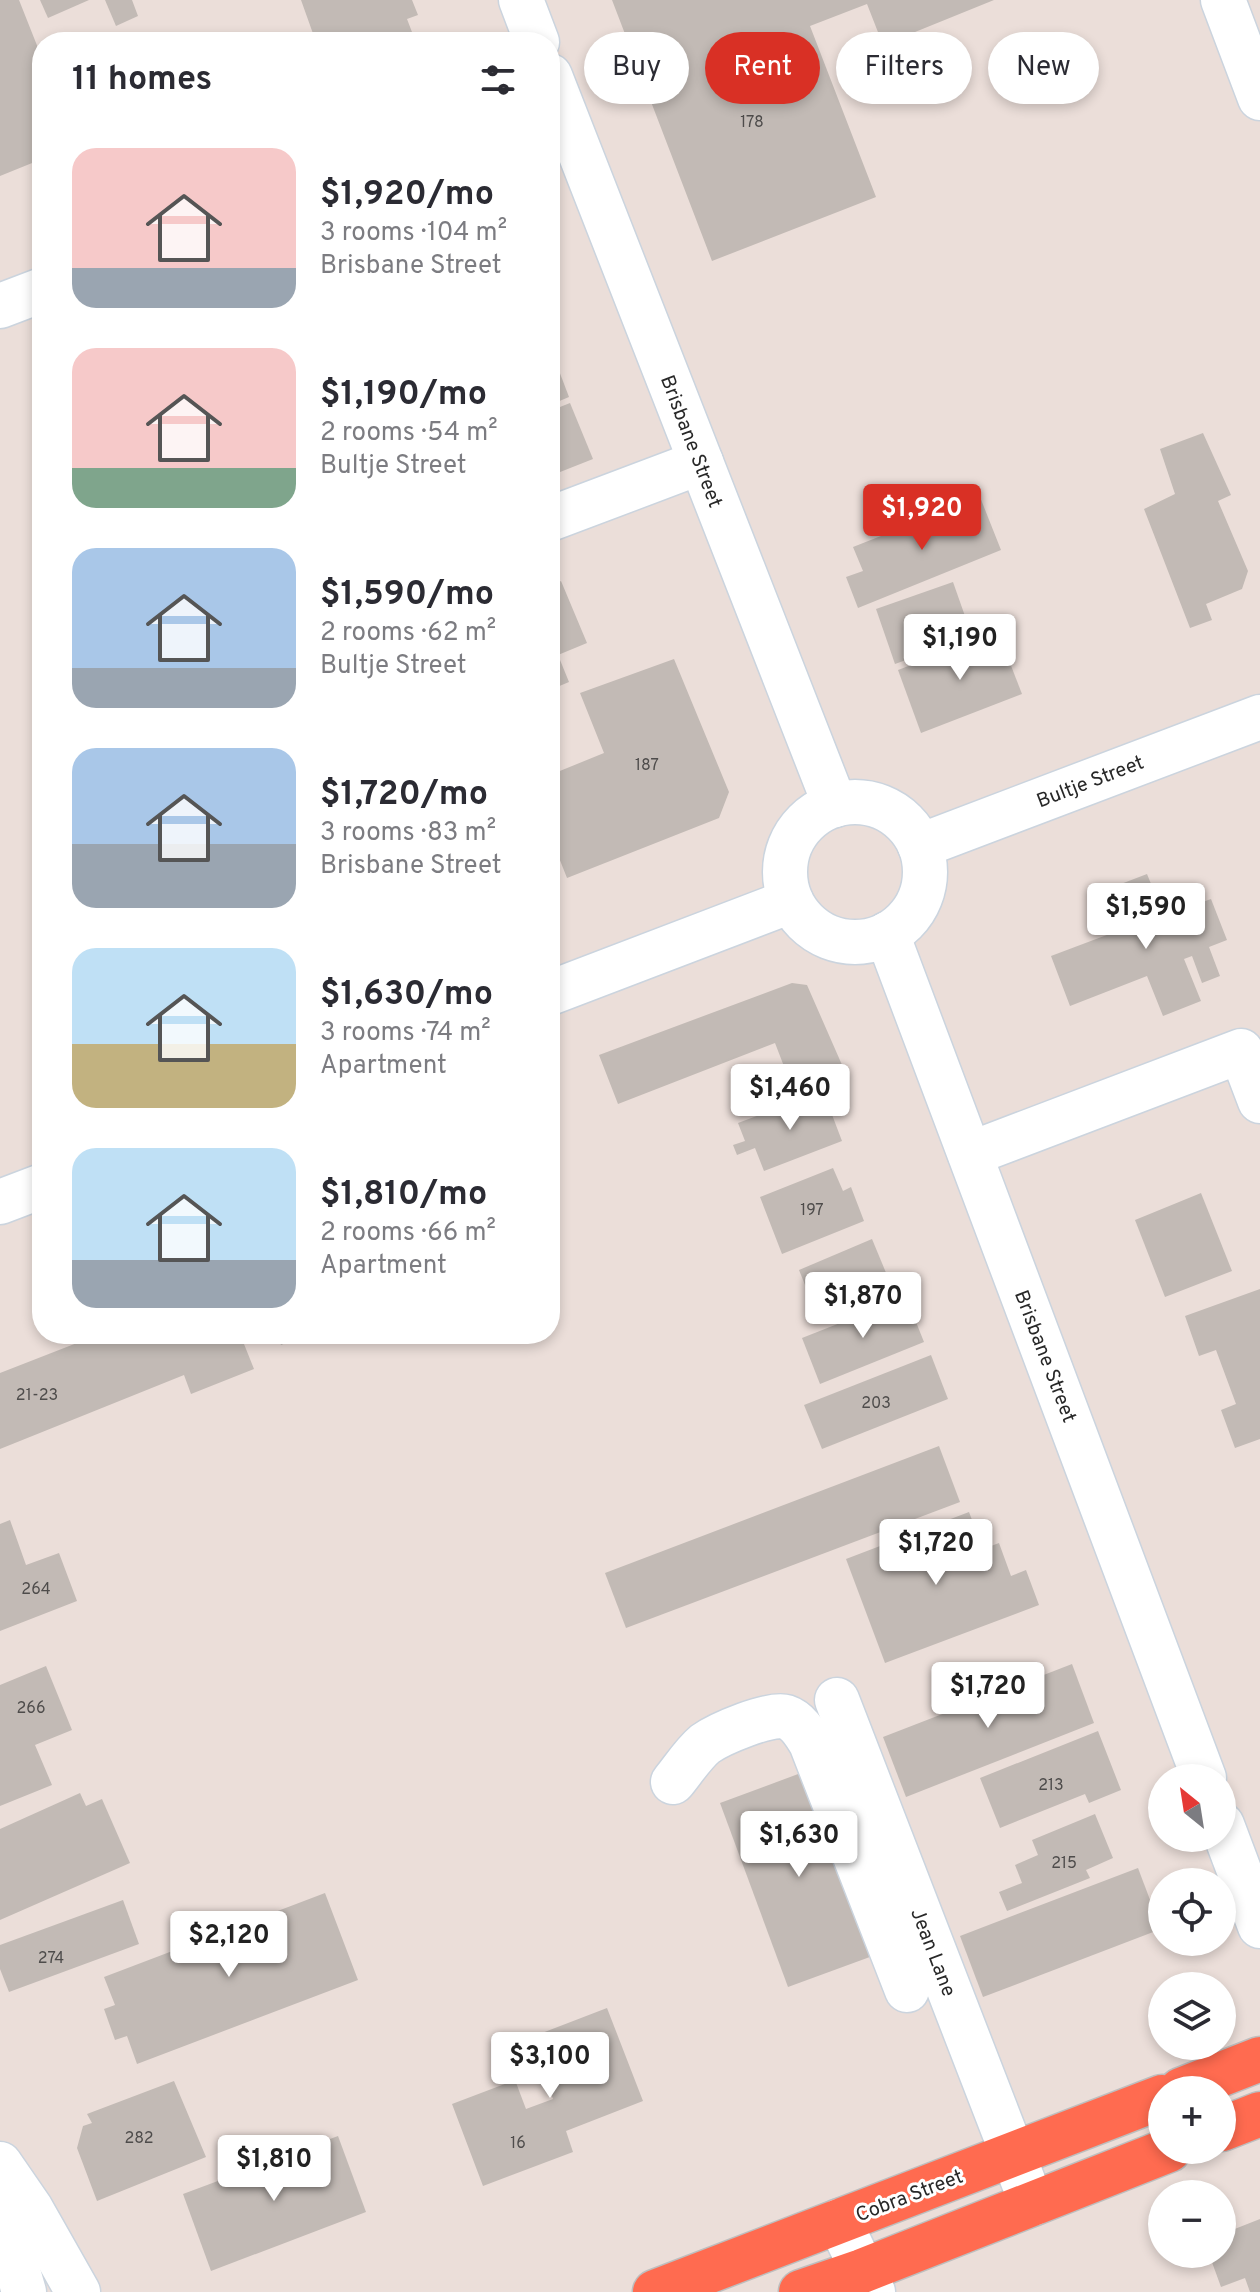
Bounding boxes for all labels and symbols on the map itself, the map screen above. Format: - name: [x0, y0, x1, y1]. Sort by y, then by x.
- house number: 178: [740, 113, 764, 133]
- street label: Brisbane Street: [653, 372, 727, 512]
- pin: $1,920: [857, 484, 987, 552]
- pin: $1,190: [895, 614, 1025, 682]
- street label: Bultje Street: [1033, 751, 1148, 815]
- house number: 187: [635, 756, 659, 776]
- pin: $1,590: [1081, 883, 1211, 951]
- pin: $1,460: [725, 1064, 855, 1132]
- house number: 197: [800, 1201, 824, 1221]
- pin: $1,870: [798, 1272, 928, 1340]
- street label: Brisbane Street: [1007, 1287, 1081, 1427]
- house number: 21-23: [16, 1386, 58, 1406]
- house number: 203: [861, 1394, 891, 1414]
- pin: $1,720: [871, 1519, 1001, 1587]
- house number: 264: [21, 1580, 51, 1600]
- pin: $1,720: [923, 1662, 1053, 1730]
- house number: 266: [17, 1699, 45, 1719]
- north arrow: [1148, 1764, 1236, 1852]
- house number: 213: [1038, 1776, 1064, 1796]
- pin: $1,630: [734, 1811, 864, 1879]
- house number: 215: [1051, 1854, 1077, 1874]
- street label: Jean Lane: [903, 1905, 961, 2001]
- pin: $2,120: [164, 1911, 294, 1979]
- house number: 274: [38, 1949, 64, 1969]
- pin: $3,100: [485, 2032, 615, 2100]
- house number: 282: [124, 2129, 154, 2149]
- house number: 16: [510, 2134, 526, 2154]
- pin: $1,810: [209, 2135, 339, 2203]
- street label: Cobra Street: [852, 2164, 967, 2229]

